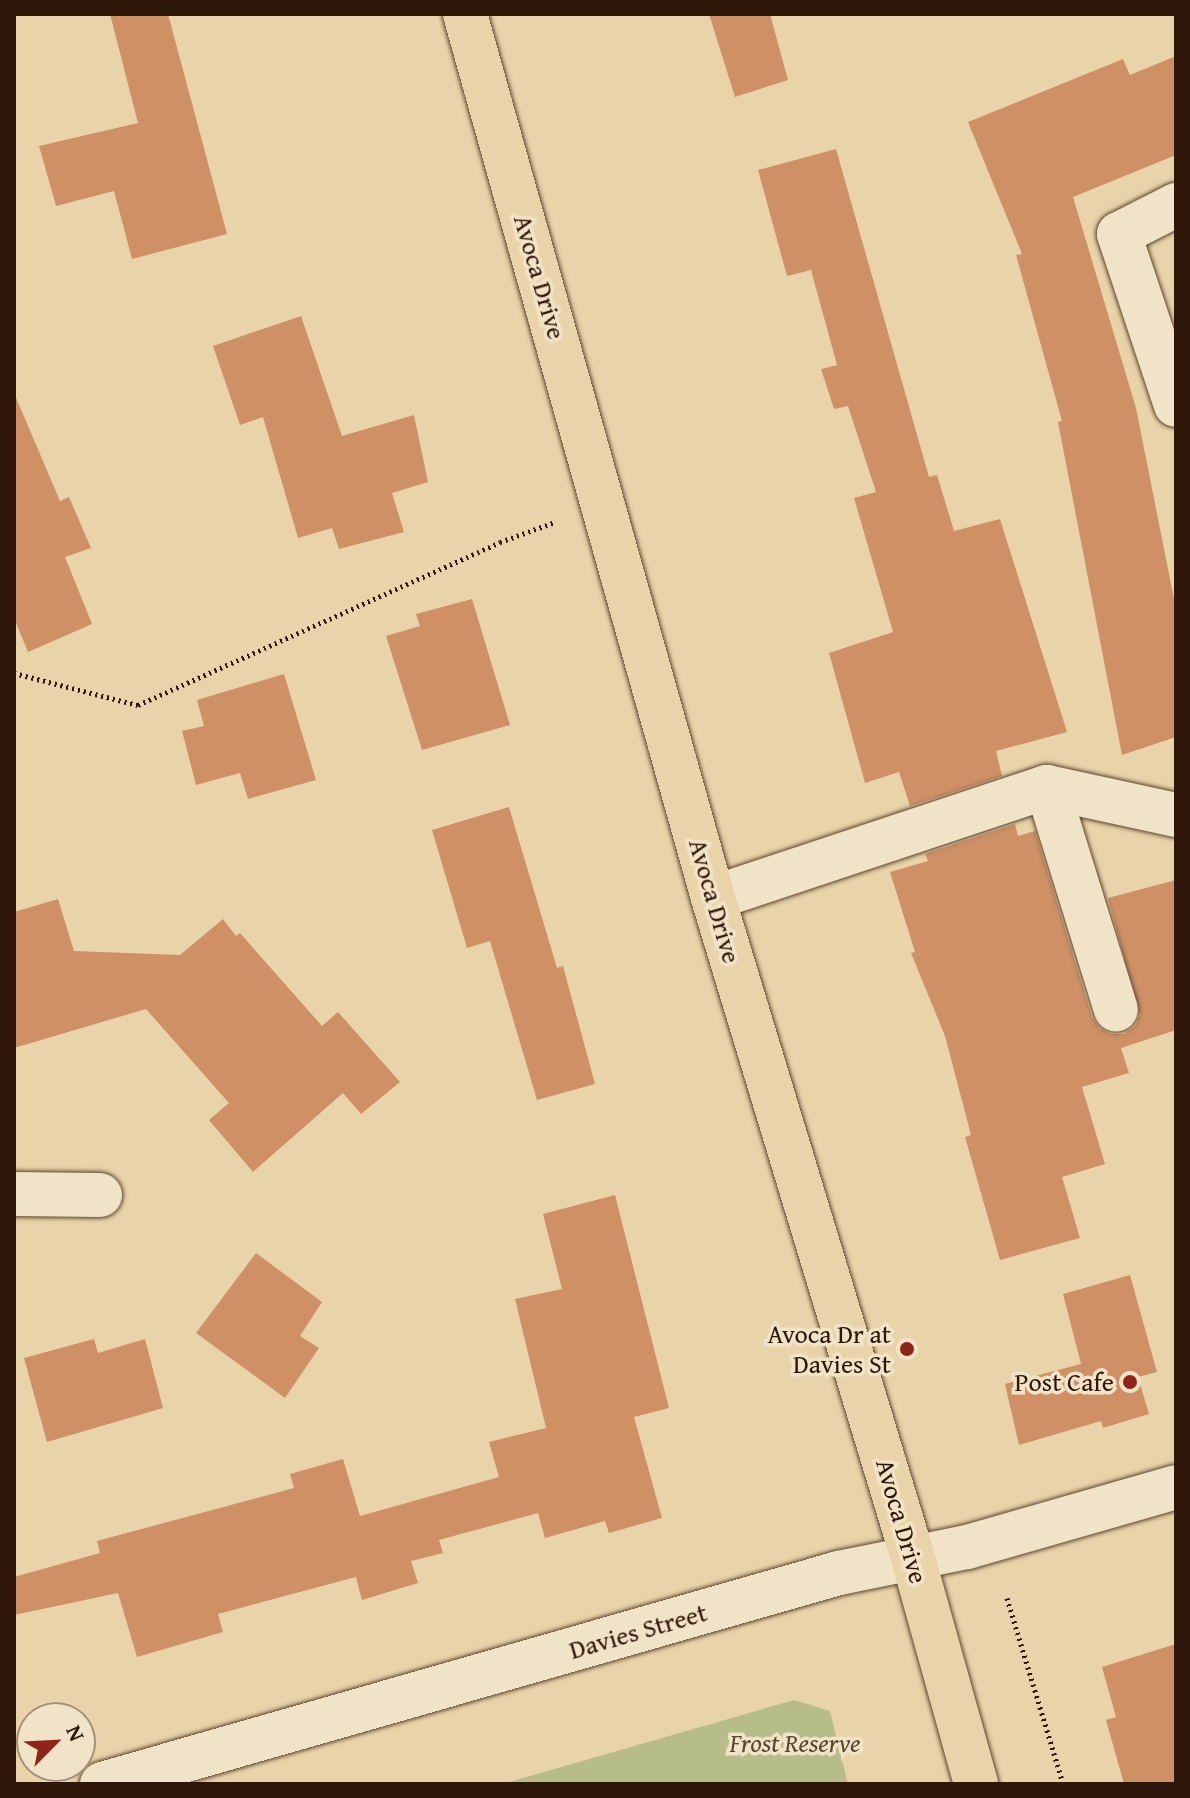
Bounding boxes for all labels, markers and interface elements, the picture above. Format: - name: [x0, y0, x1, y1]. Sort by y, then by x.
- street label: Avoca Drive: [507, 211, 573, 343]
- street label: Avoca Drive: [682, 835, 748, 967]
- place label: Avoca Dr at Davies St: [768, 1318, 891, 1380]
- marker: Avoca Dr at Davies St: [898, 1340, 916, 1358]
- place label: Post Cafe: [1015, 1366, 1114, 1398]
- marker: Post Cafe: [1121, 1373, 1139, 1391]
- street label: Avoca Drive: [869, 1455, 935, 1587]
- street label: Davies Street: [565, 1596, 711, 1666]
- north arrow: [16, 1702, 96, 1782]
- text: N: [58, 1720, 94, 1746]
- park label: Frost Reserve: [730, 1727, 860, 1759]

